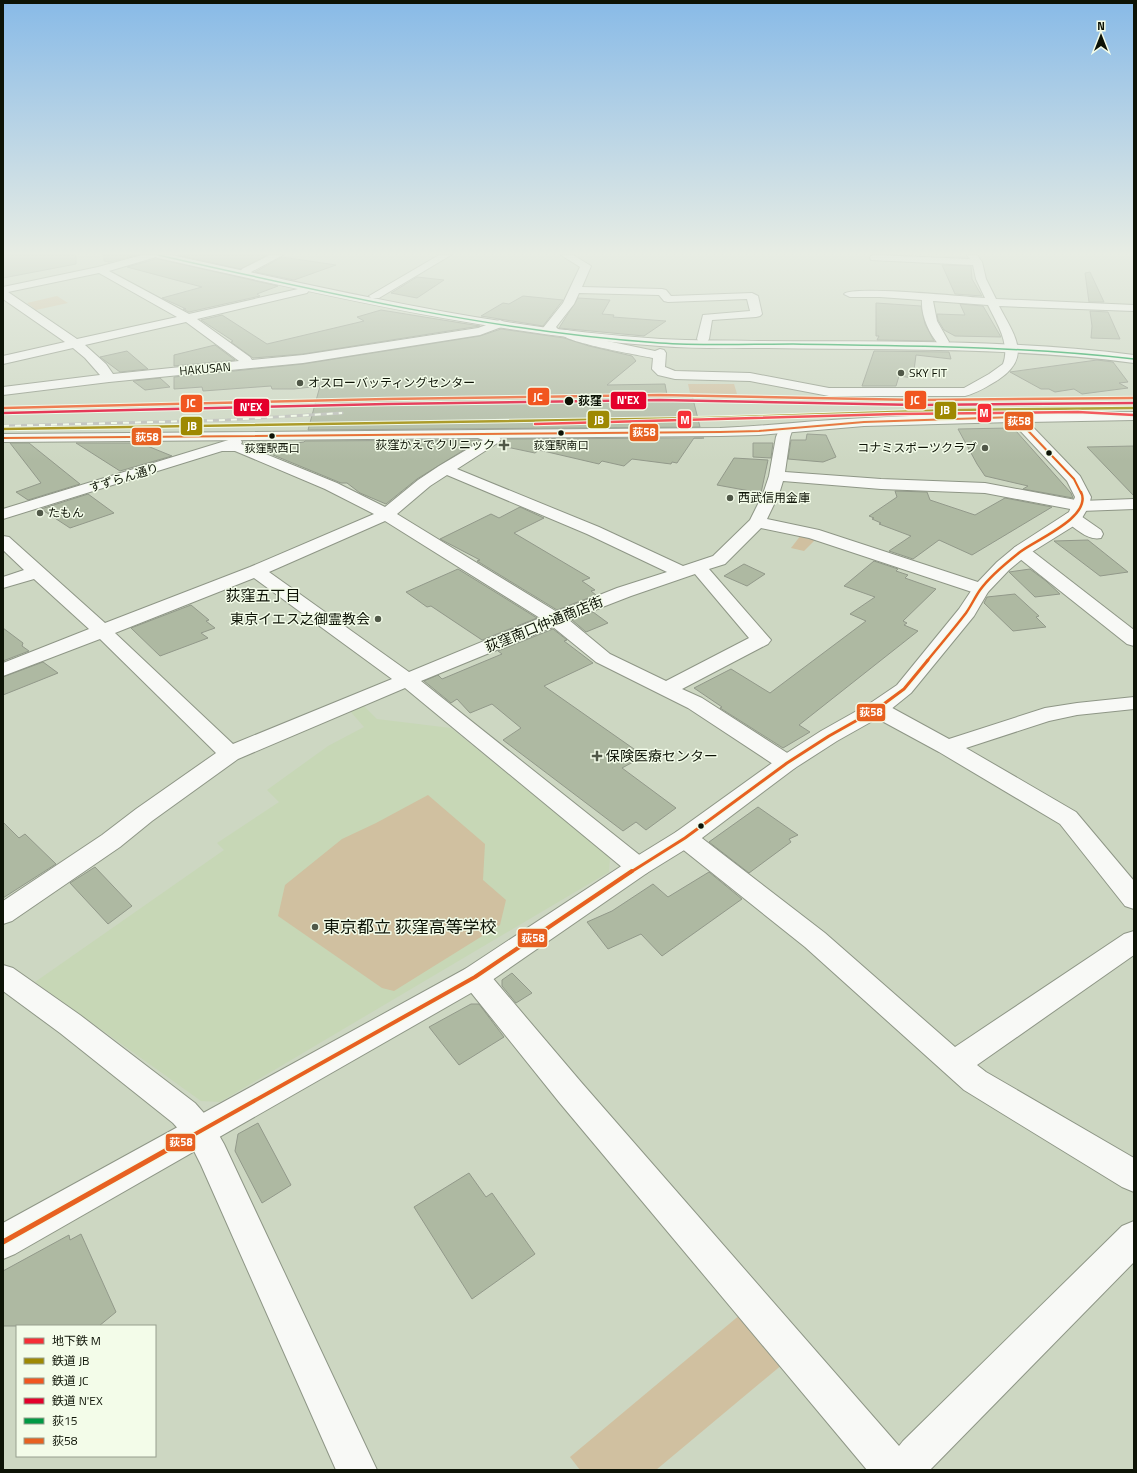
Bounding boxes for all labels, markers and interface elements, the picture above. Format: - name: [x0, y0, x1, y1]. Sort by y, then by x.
- north arrow: [1081, 16, 1121, 56]
- text: N: [1097, 18, 1105, 34]
- street label: HAKUSAN: [178, 357, 231, 380]
- place label: SKY FIT: [909, 363, 948, 382]
- marker: SKY FIT: [896, 368, 906, 378]
- place label: オスローバッティングセンター: [308, 373, 475, 392]
- marker: オスローバッティングセンター: [295, 378, 305, 388]
- line badge: JC: [527, 387, 550, 406]
- text: JC: [533, 389, 543, 405]
- line badge: JC: [904, 390, 927, 410]
- place label: 荻窪: [578, 391, 602, 410]
- line badge: N'EX: [610, 391, 647, 410]
- text: N'EX: [617, 392, 640, 408]
- text: JC: [910, 392, 920, 408]
- line badge: JC: [180, 394, 203, 413]
- text: JC: [186, 395, 196, 411]
- marker: 荻窪: [563, 395, 575, 407]
- line badge: N'EX: [233, 398, 270, 417]
- text: N'EX: [240, 399, 263, 415]
- line badge: JB: [934, 401, 957, 420]
- text: JB: [940, 402, 950, 418]
- line badge: M: [977, 403, 992, 423]
- text: M: [979, 405, 989, 421]
- line badge: JB: [587, 410, 610, 429]
- line badge: M: [677, 410, 692, 429]
- line badge: 荻58: [1004, 411, 1034, 431]
- text: JB: [594, 412, 604, 428]
- text: M: [680, 412, 690, 428]
- text: 荻58: [1007, 413, 1031, 429]
- line badge: JB: [180, 416, 203, 436]
- text: JB: [187, 418, 197, 434]
- line badge: 荻58: [629, 423, 659, 442]
- text: 荻58: [632, 424, 656, 440]
- line badge: 荻58: [131, 427, 162, 446]
- marker: 荻窪駅南口: [556, 428, 566, 438]
- text: 荻58: [135, 429, 159, 445]
- marker: 荻窪駅西口: [267, 431, 277, 441]
- place label: 荻窪かえでクリニック: [375, 435, 495, 454]
- place label: 荻窪駅南口: [534, 437, 589, 453]
- place label: コナミスポーツクラブ: [857, 438, 977, 457]
- marker: 荻窪かえでクリニック: [498, 439, 510, 451]
- place label: 荻窪駅西口: [245, 440, 300, 456]
- marker: コナミスポーツクラブ: [980, 443, 990, 453]
- unlabelled marker: [1044, 448, 1054, 458]
- street label: すずらん通り: [87, 458, 161, 497]
- place label: 西武信用金庫: [738, 488, 810, 507]
- marker: 西武信用金庫: [725, 493, 735, 503]
- place label: たもん: [48, 503, 84, 522]
- marker: たもん: [35, 508, 45, 518]
- district label: 荻窪五丁目: [225, 584, 301, 607]
- street label: 荻窪南口仲通商店街: [481, 590, 606, 657]
- place label: 東京イエス之御霊教会: [230, 608, 370, 629]
- marker: 東京イエス之御霊教会: [373, 614, 383, 624]
- line badge: 荻58: [856, 703, 886, 722]
- text: 荻58: [859, 704, 883, 720]
- place label: 保険医療センター: [606, 745, 718, 766]
- marker: 保険医療センター: [591, 750, 603, 762]
- unlabelled marker: [696, 821, 706, 831]
- place label: 東京都立 荻窪高等学校: [323, 914, 497, 940]
- marker: 東京都立 荻窪高等学校: [310, 922, 320, 932]
- line badge: 荻58: [517, 928, 548, 948]
- text: 荻58: [521, 930, 545, 946]
- line badge: 荻58: [165, 1133, 196, 1152]
- text: 荻58: [169, 1134, 193, 1150]
- legend: [16, 1325, 156, 1457]
- text: 地下鉄 M: [52, 1331, 101, 1350]
- text: 鉄道 JB: [52, 1351, 90, 1370]
- text: 鉄道 JC: [52, 1371, 89, 1390]
- text: 鉄道 N'EX: [52, 1391, 103, 1410]
- text: 荻15: [52, 1411, 78, 1430]
- text: 荻58: [52, 1431, 78, 1450]

